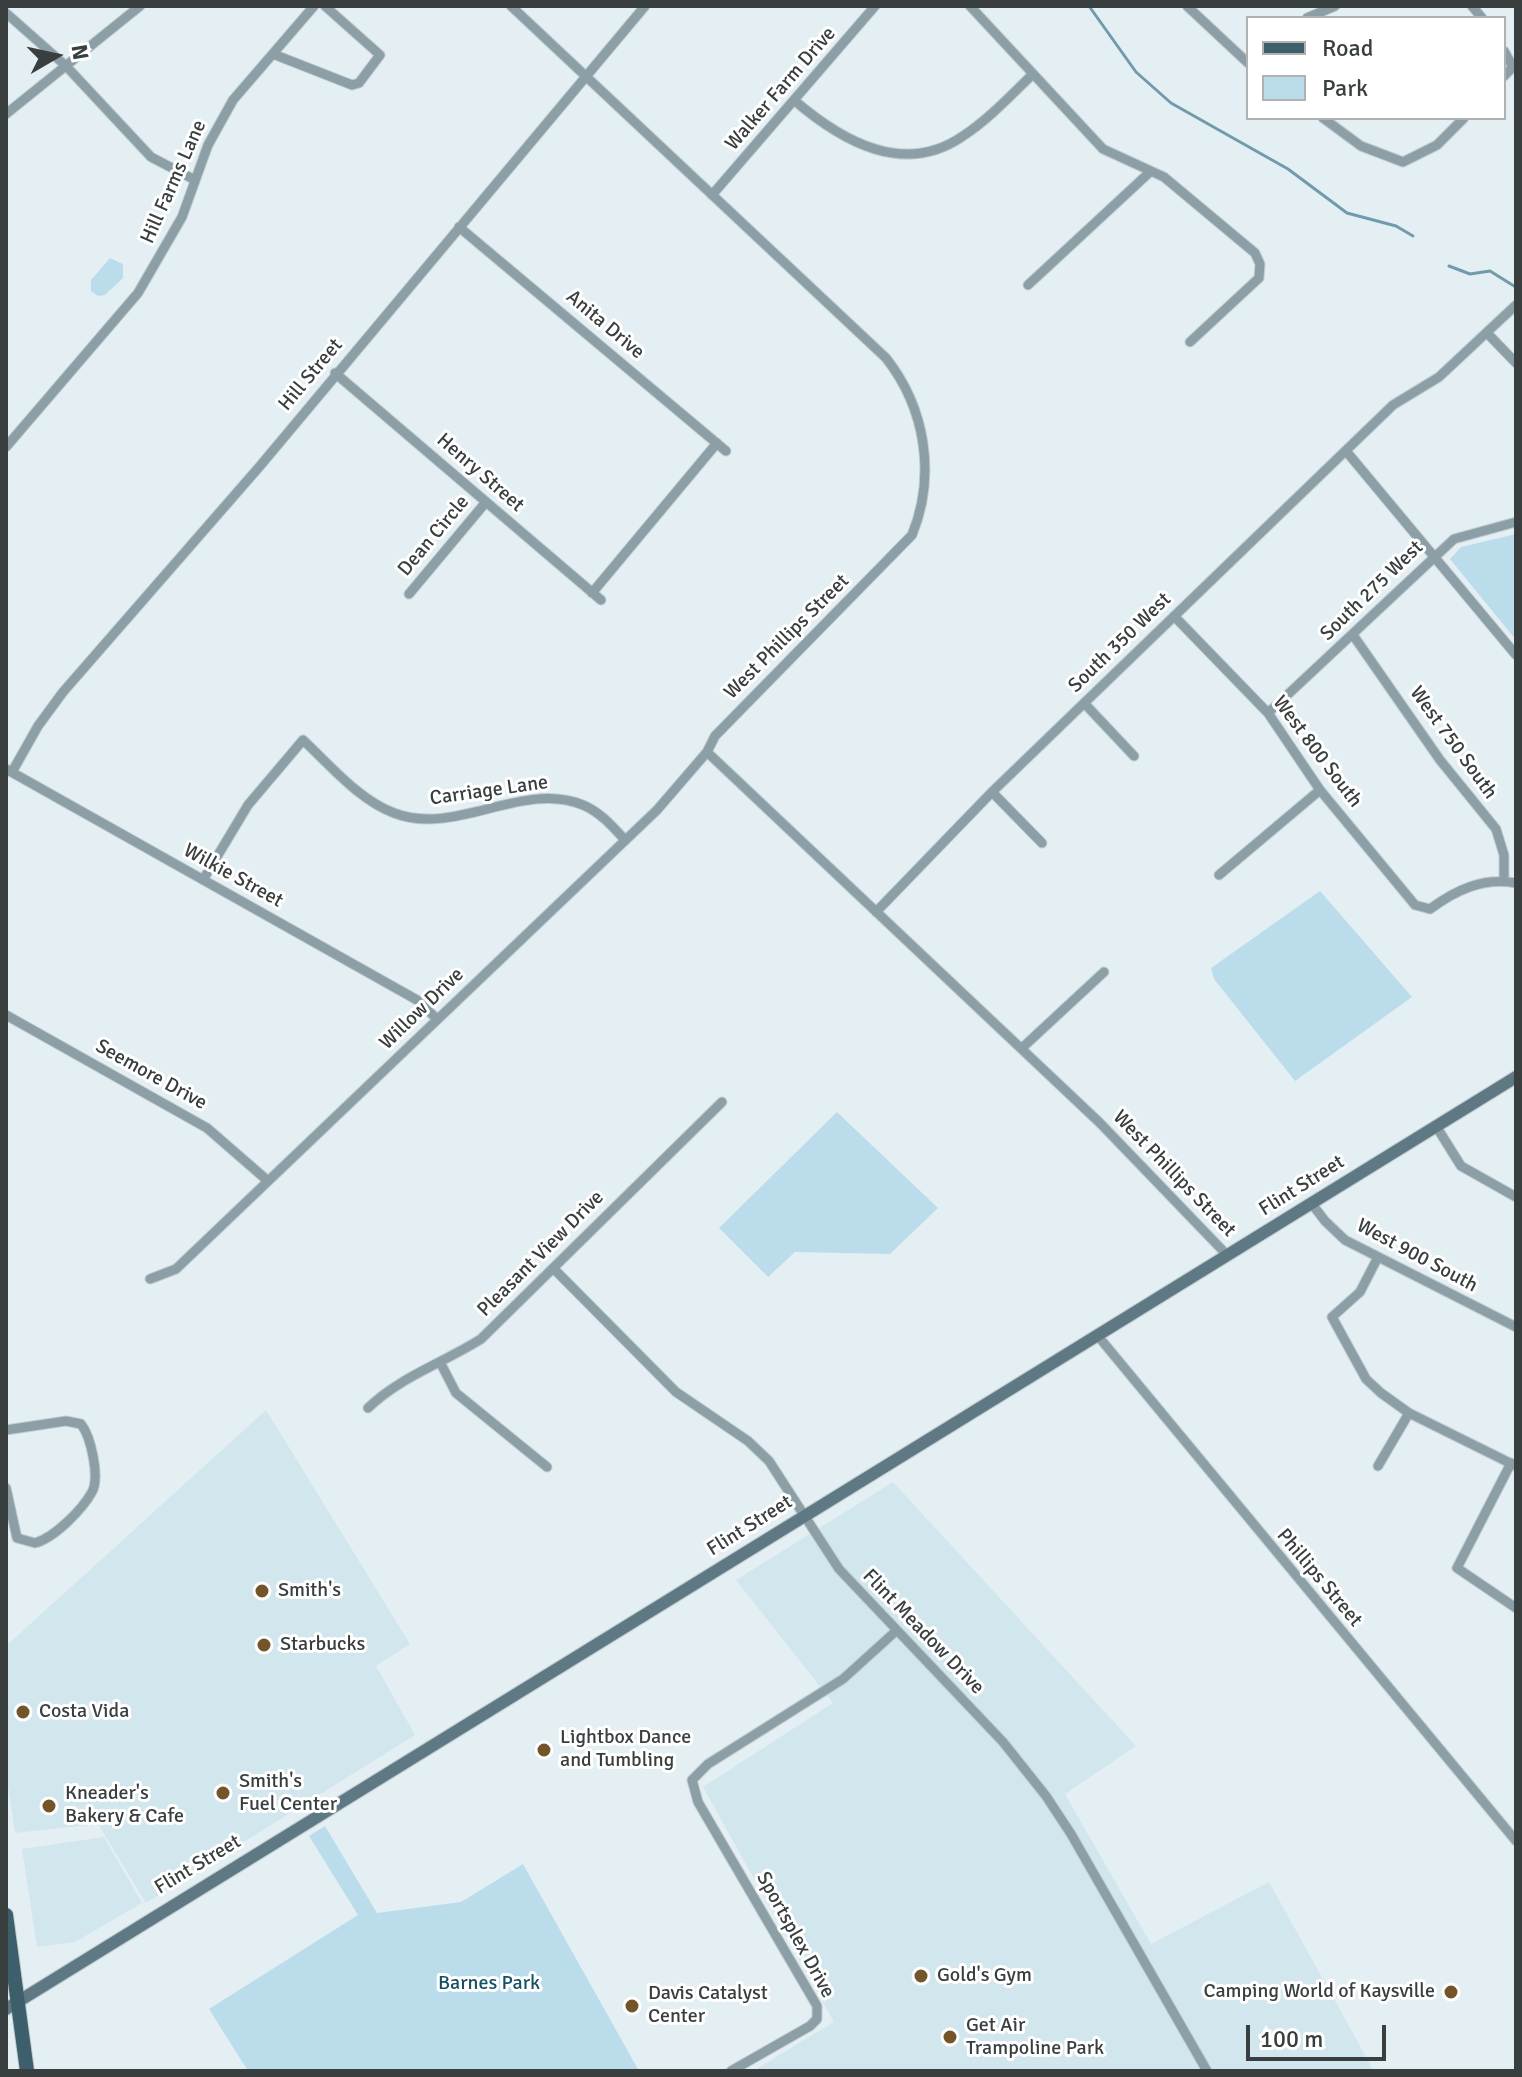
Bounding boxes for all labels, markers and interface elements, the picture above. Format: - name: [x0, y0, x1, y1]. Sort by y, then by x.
- north arrow: [16, 16, 96, 96]
- legend: [1246, 16, 1506, 120]
- street label: Walker Farm Drive: [721, 22, 841, 156]
- text: Road: [1322, 33, 1373, 63]
- text: N: [66, 42, 95, 62]
- text: Park: [1322, 73, 1368, 103]
- street label: Hill Farms Lane: [136, 117, 212, 247]
- street label: Anita Drive: [561, 285, 649, 365]
- street label: Hill Street: [274, 334, 348, 416]
- street label: Henry Street: [431, 428, 529, 518]
- street label: Dean Circle: [393, 491, 475, 581]
- street label: South 275 West: [1316, 536, 1428, 646]
- street label: West Phillips Street: [720, 570, 854, 704]
- street label: South 350 West: [1064, 588, 1176, 698]
- street label: West 750 South: [1404, 682, 1502, 804]
- street label: West 800 South: [1267, 691, 1367, 813]
- street label: Carriage Lane: [428, 771, 550, 811]
- street label: Wilkie Street: [179, 839, 287, 913]
- street label: Willow Drive: [375, 963, 469, 1055]
- street label: Seemore Drive: [91, 1035, 211, 1115]
- street label: West Phillips Street: [1107, 1106, 1241, 1242]
- street label: Flint Street: [1255, 1150, 1349, 1222]
- street label: Pleasant View Drive: [473, 1186, 609, 1322]
- street label: West 900 South: [1352, 1214, 1482, 1298]
- street label: Flint Street: [703, 1490, 797, 1562]
- street label: Phillips Street: [1271, 1524, 1367, 1632]
- street label: Flint Meadow Drive: [857, 1564, 989, 1700]
- place label: Smith's: [278, 1579, 341, 1603]
- marker: Smith's: [253, 1582, 271, 1600]
- place label: Starbucks: [280, 1633, 365, 1657]
- marker: Starbucks: [255, 1636, 273, 1654]
- place label: Costa Vida: [39, 1700, 129, 1724]
- marker: Costa Vida: [14, 1703, 32, 1721]
- place label: Lightbox Dance and Tumbling: [560, 1726, 691, 1773]
- marker: Lightbox Dance and Tumbling: [535, 1741, 553, 1759]
- place label: Smith's Fuel Center: [239, 1770, 337, 1817]
- place label: Kneader's Bakery & Cafe: [65, 1782, 184, 1829]
- marker: Smith's Fuel Center: [214, 1784, 232, 1802]
- marker: Kneader's Bakery & Cafe: [40, 1797, 58, 1815]
- street label: Flint Street: [151, 1830, 245, 1900]
- street label: Sportsplex Drive: [751, 1868, 839, 2002]
- place label: Gold's Gym: [937, 1964, 1032, 1988]
- marker: Gold's Gym: [912, 1967, 930, 1985]
- park label: Barnes Park: [438, 1972, 540, 1996]
- place label: Camping World of Kaysville: [1203, 1980, 1435, 2004]
- place label: Davis Catalyst Center: [648, 1982, 768, 2029]
- marker: Camping World of Kaysville: [1442, 1983, 1460, 2001]
- marker: Davis Catalyst Center: [623, 1997, 641, 2015]
- scale bar: [1250, 2009, 1390, 2059]
- place label: Get Air Trampoline Park: [966, 2014, 1104, 2061]
- text: 100 m: [1260, 2024, 1323, 2054]
- marker: Get Air Trampoline Park: [941, 2028, 959, 2046]

